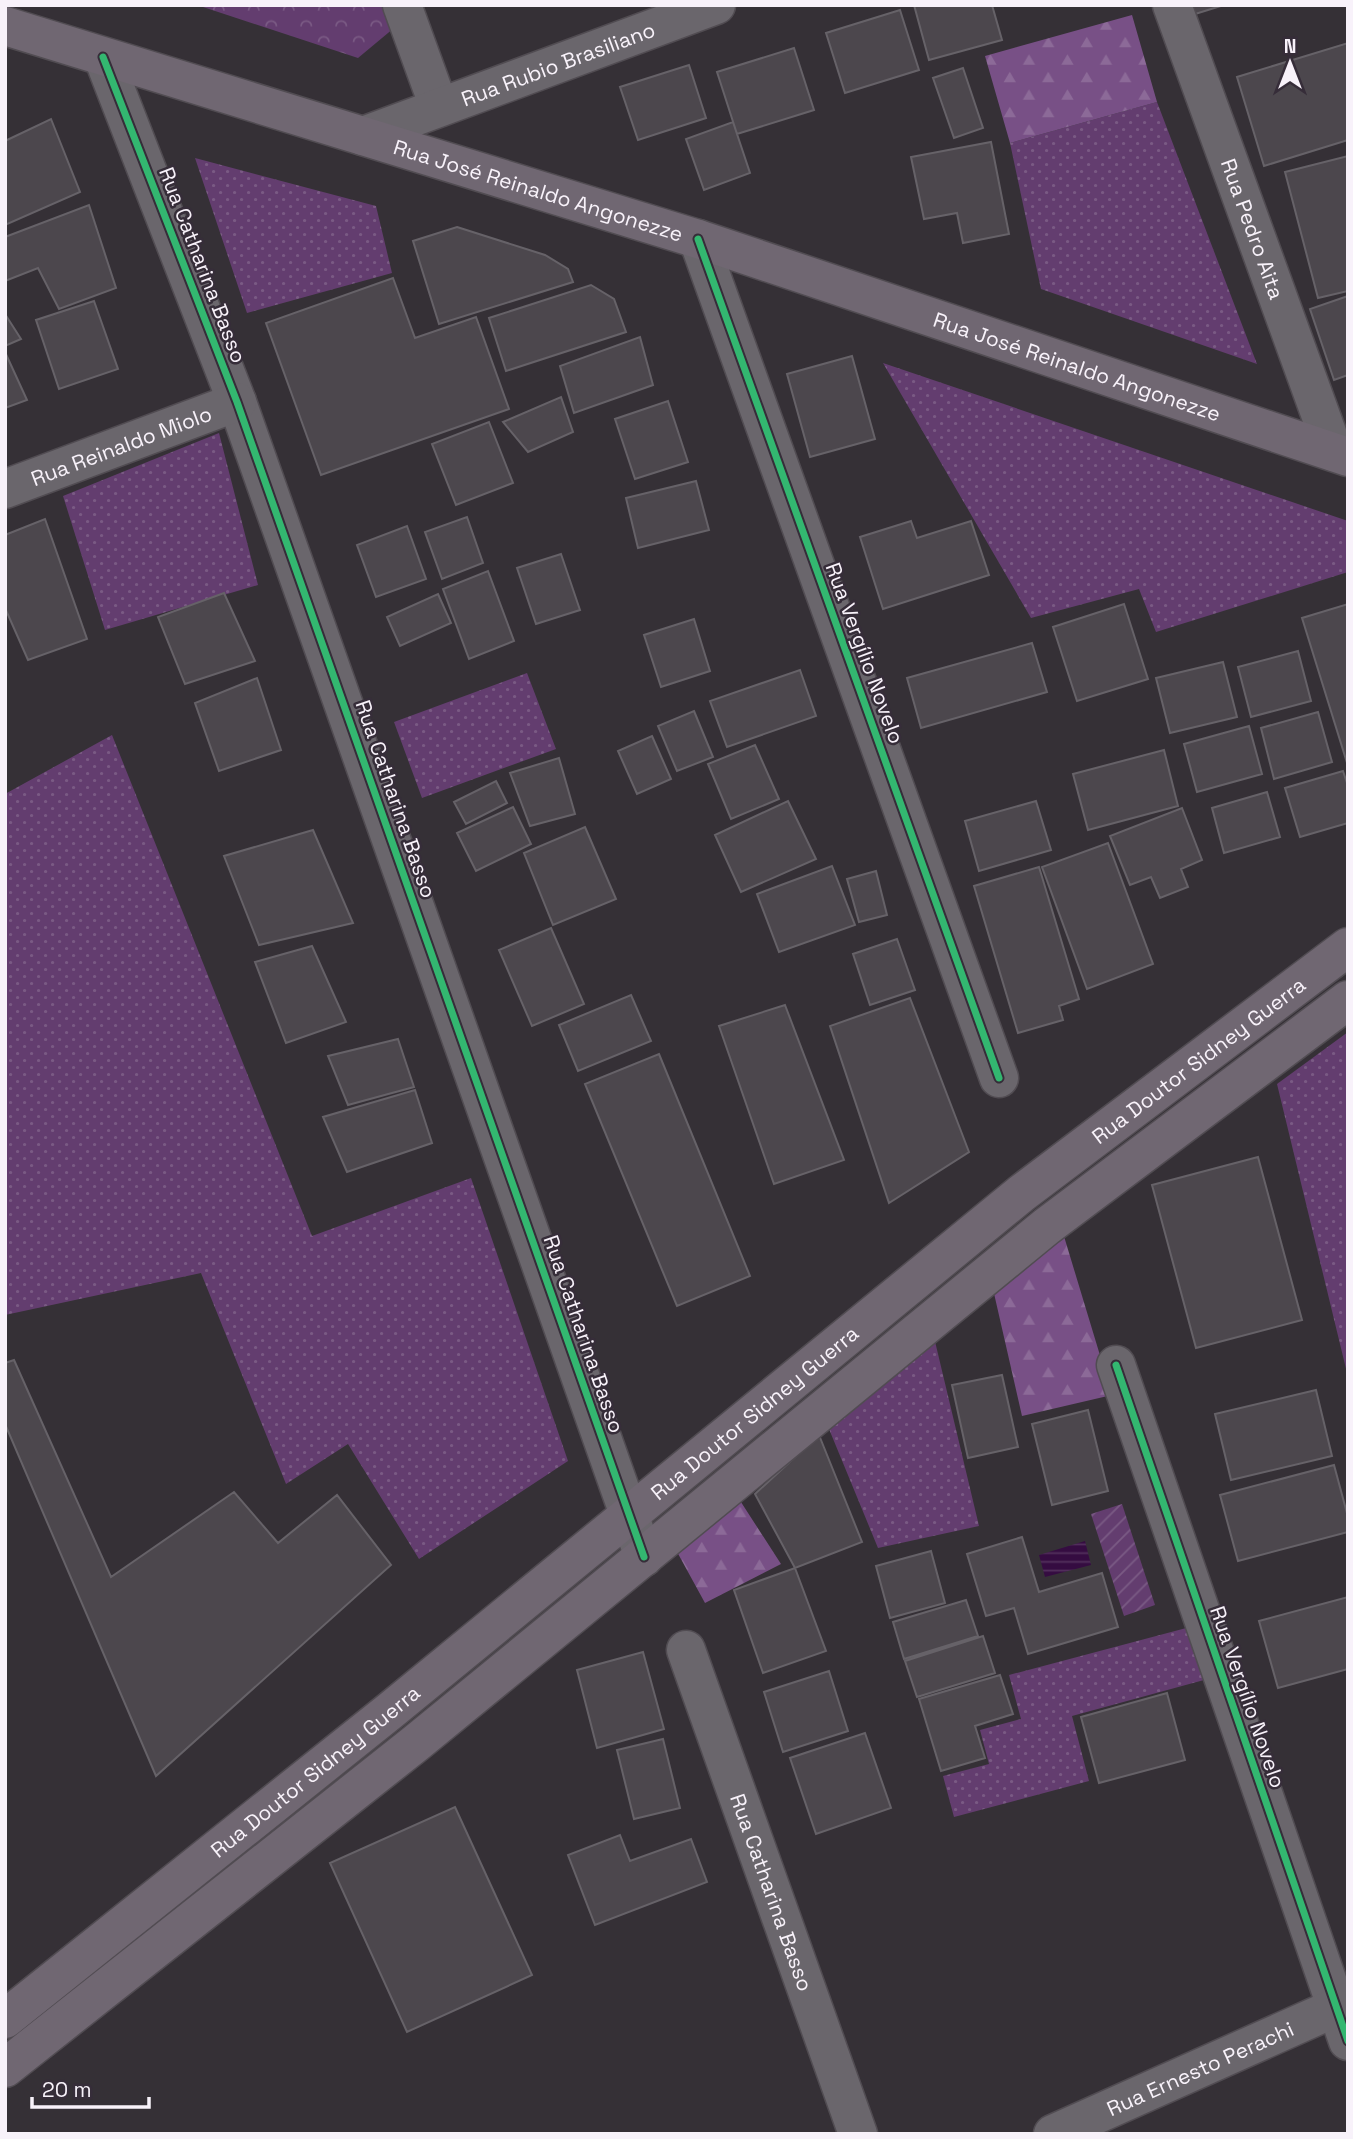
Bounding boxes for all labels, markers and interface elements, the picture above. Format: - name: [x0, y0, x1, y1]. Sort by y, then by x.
- street label: Rua Rubio Brasiliano: [457, 15, 659, 112]
- north arrow: [1255, 28, 1325, 98]
- text: N: [1284, 34, 1296, 59]
- street label: Rua José Reinaldo Angonezze: [390, 133, 686, 247]
- street label: Rua Pedro Aita: [1215, 155, 1291, 303]
- street label: Rua Catharina Basso: [153, 163, 253, 367]
- street label: Rua José Reinaldo Angonezze: [930, 305, 1224, 427]
- street label: Rua Reinaldo Miolo: [27, 399, 215, 492]
- street label: Rua Vergílio Novelo: [820, 559, 910, 747]
- street label: Rua Catharina Basso: [349, 697, 443, 901]
- street label: Rua Doutor Sidney Guerra: [1086, 971, 1310, 1149]
- street label: Rua Catharina Basso: [537, 1232, 631, 1436]
- street label: Rua Doutor Sidney Guerra: [645, 1319, 864, 1506]
- street label: Rua Vergílio Novelo: [1204, 1602, 1292, 1792]
- street label: Rua Doutor Sidney Guerra: [205, 1679, 425, 1863]
- street label: Rua Catharina Basso: [725, 1790, 820, 1994]
- street label: Rua Ernesto Perachi: [1102, 2015, 1298, 2122]
- scale bar: [32, 2066, 149, 2110]
- text: 20 m: [42, 2076, 92, 2103]

